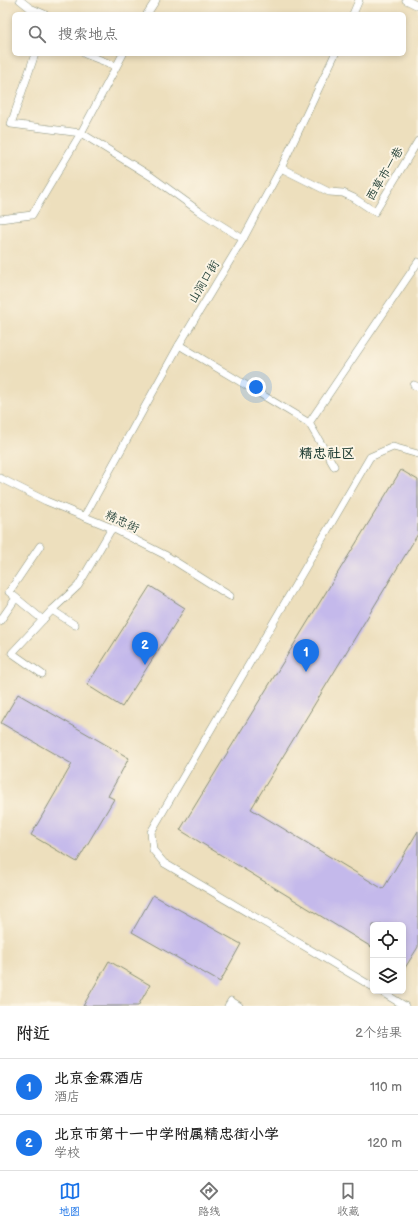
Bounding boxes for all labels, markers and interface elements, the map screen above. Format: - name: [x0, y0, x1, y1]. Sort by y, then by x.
- search box: [12, 12, 406, 56]
- icon: search: [26, 23, 48, 45]
- text: 搜索地点: [58, 25, 118, 44]
- street label: 西草市一巷: [363, 144, 407, 204]
- street label: 山涧口街: [185, 258, 223, 306]
- your location: [246, 377, 266, 397]
- district label: 精忠社区: [299, 445, 355, 462]
- street label: 精忠街: [103, 508, 141, 536]
- pin: 2: [132, 632, 158, 665]
- pin: 1: [293, 639, 319, 672]
- map controls: [370, 922, 406, 994]
- button: locate: [370, 922, 406, 958]
- button: layers: [370, 958, 406, 994]
- text: 附近: [16, 1024, 50, 1044]
- text: 2个结果: [355, 1025, 402, 1041]
- text: 北京金霖酒店: [54, 1069, 144, 1088]
- text: 1: [26, 1079, 32, 1095]
- text: 110 m: [370, 1079, 402, 1095]
- text: 酒店: [54, 1089, 80, 1105]
- text: 北京市第十一中学附属精忠街小学: [54, 1125, 279, 1144]
- text: 2: [25, 1135, 33, 1151]
- text: 120 m: [367, 1135, 402, 1151]
- text: 学校: [54, 1145, 80, 1161]
- tab: 地图: [59, 1180, 81, 1218]
- tab: 路线: [198, 1180, 220, 1218]
- tab: 收藏: [337, 1180, 359, 1218]

